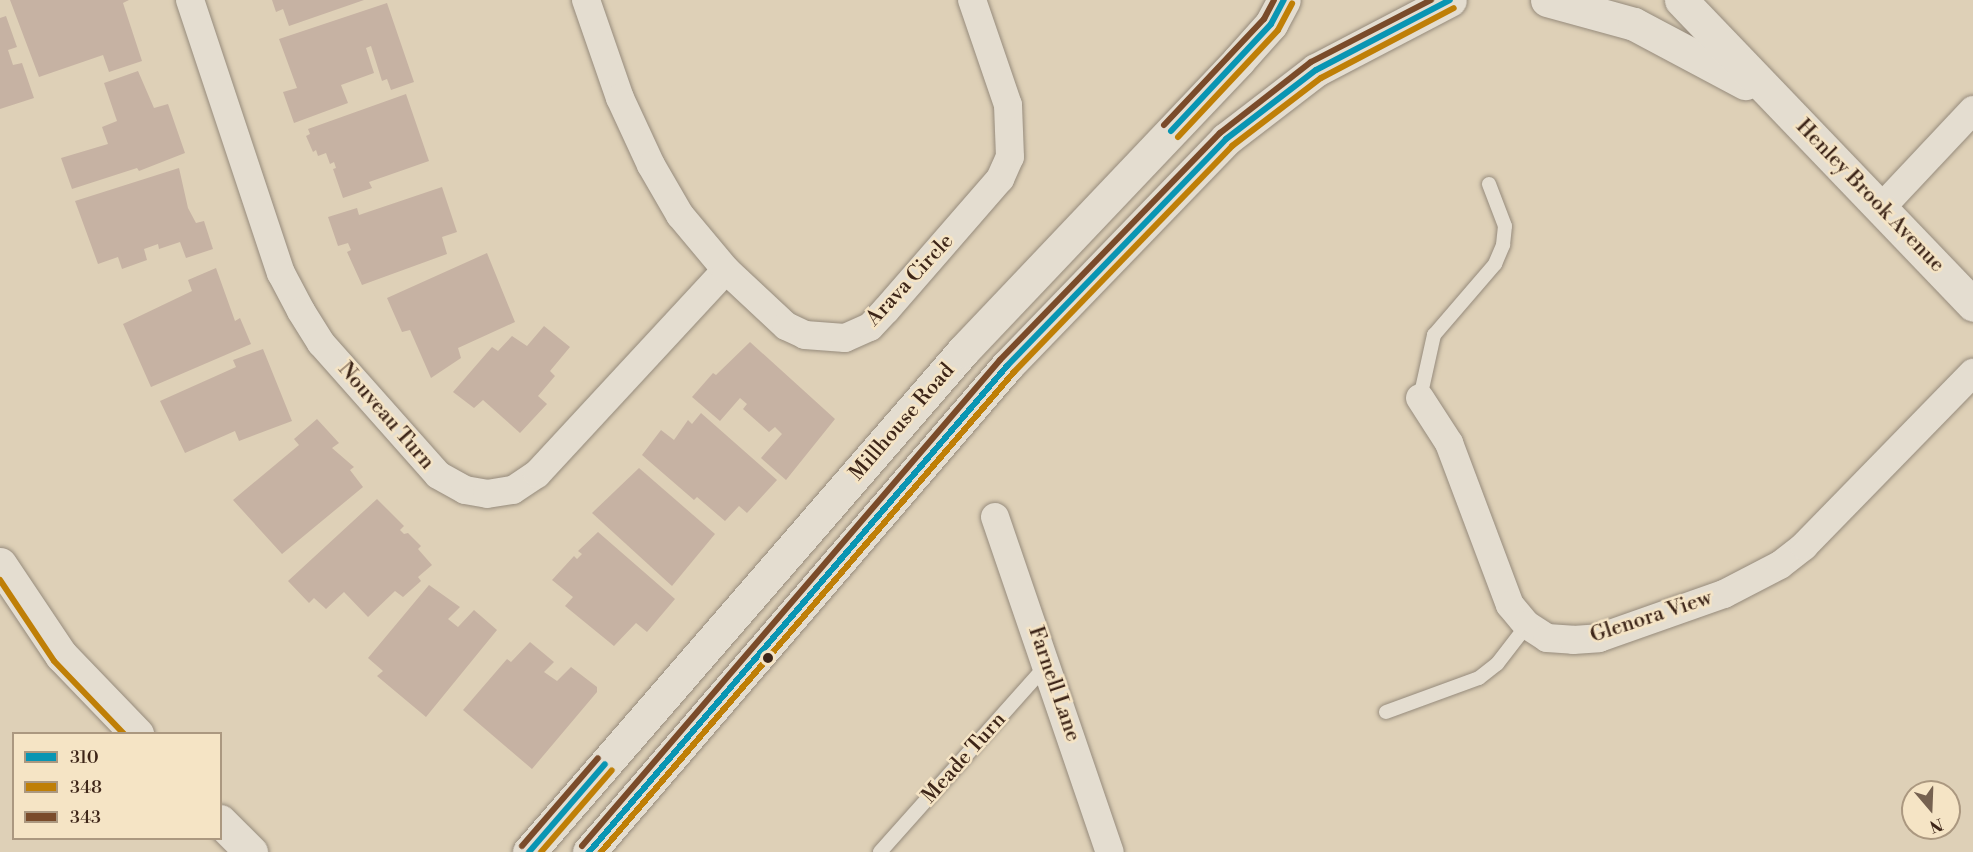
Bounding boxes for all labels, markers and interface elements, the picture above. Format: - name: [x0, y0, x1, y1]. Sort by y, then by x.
- street label: Henley Brook Avenue: [1790, 114, 1950, 278]
- street label: Arava Circle: [861, 229, 959, 331]
- street label: Nouveau Turn: [333, 357, 439, 475]
- street label: Millhouse Road: [844, 358, 960, 486]
- street label: Glenora View: [1587, 585, 1715, 649]
- street label: Farnell Lane: [1023, 623, 1085, 745]
- unlabelled marker: [762, 652, 774, 664]
- street label: Meade Turn: [917, 707, 1011, 809]
- legend: [12, 732, 222, 840]
- text: 310: [70, 746, 99, 769]
- text: 348: [70, 776, 102, 799]
- north arrow: [1901, 780, 1961, 840]
- text: 343: [70, 806, 101, 829]
- text: N: [1927, 814, 1945, 837]

